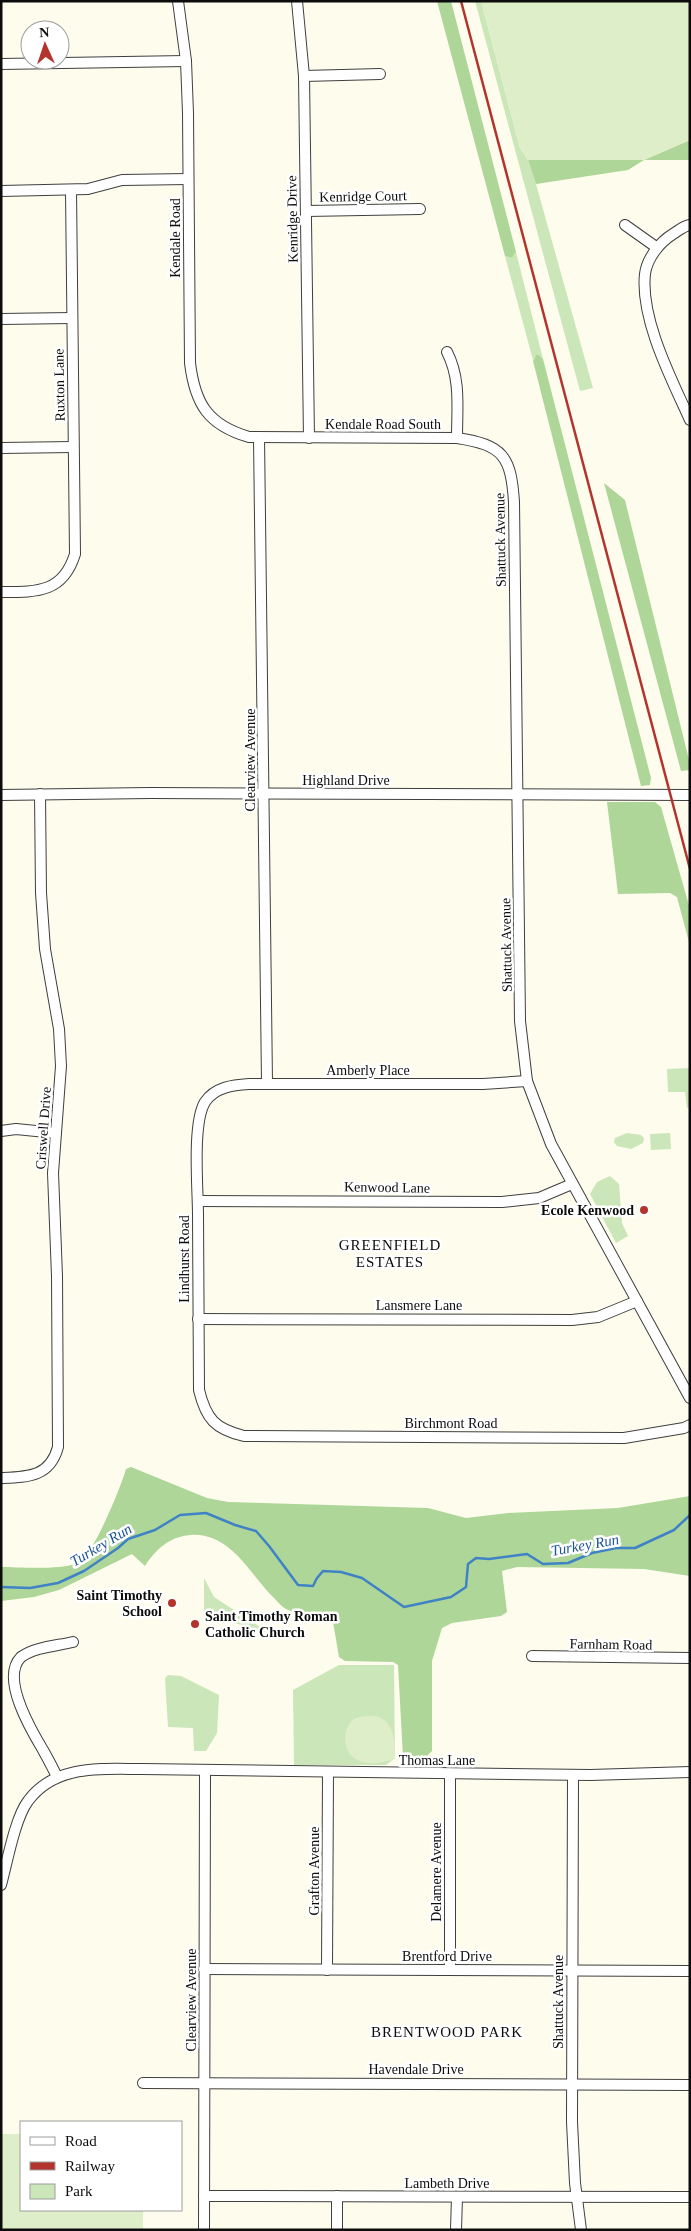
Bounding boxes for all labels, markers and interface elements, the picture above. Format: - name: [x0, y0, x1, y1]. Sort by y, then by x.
- north arrow: [20, 20, 70, 70]
- text: N: [39, 25, 50, 40]
- street label: Kenridge Drive: [284, 175, 301, 263]
- street label: Kenridge Court: [319, 188, 407, 205]
- street label: Kendale Road: [168, 198, 183, 278]
- street label: Ruxton Lane: [51, 349, 68, 421]
- street label: Kendale Road South: [325, 417, 441, 432]
- street label: Shattuck Avenue: [492, 493, 509, 587]
- street label: Clearview Avenue: [243, 709, 258, 811]
- street label: Highland Drive: [302, 773, 390, 788]
- street label: Shattuck Avenue: [498, 898, 515, 992]
- street label: Amberly Place: [326, 1063, 410, 1078]
- street label: Criswell Drive: [33, 1086, 54, 1170]
- street label: Kenwood Lane: [344, 1179, 430, 1196]
- place label: Ecole Kenwood: [541, 1203, 634, 1218]
- marker: Ecole Kenwood: [638, 1204, 650, 1216]
- street label: Lindhurst Road: [177, 1215, 192, 1303]
- district label: GREENFIELD ESTATES: [339, 1237, 441, 1270]
- street label: Lansmere Lane: [376, 1298, 462, 1313]
- street label: Birchmont Road: [405, 1416, 497, 1431]
- water label: Turkey Run: [67, 1520, 135, 1570]
- water label: Turkey Run: [550, 1531, 620, 1559]
- place label: Saint Timothy School: [77, 1588, 162, 1619]
- marker: Saint Timothy School: [166, 1597, 178, 1609]
- place label: Saint Timothy Roman Catholic Church: [205, 1609, 338, 1640]
- marker: Saint Timothy Roman Catholic Church: [189, 1618, 201, 1630]
- street label: Farnham Road: [569, 1636, 653, 1653]
- street label: Thomas Lane: [399, 1753, 475, 1768]
- street label: Delamere Avenue: [429, 1822, 444, 1922]
- street label: Grafton Avenue: [307, 1827, 322, 1915]
- street label: Clearview Avenue: [184, 1949, 199, 2051]
- street label: Brentford Drive: [402, 1949, 492, 1964]
- street label: Shattuck Avenue: [551, 1955, 566, 2049]
- district label: BRENTWOOD PARK: [371, 2024, 523, 2040]
- street label: Havendale Drive: [368, 2062, 464, 2077]
- legend: [20, 2121, 182, 2211]
- text: Road: [65, 2133, 97, 2149]
- text: Railway: [65, 2158, 115, 2174]
- street label: Lambeth Drive: [404, 2176, 490, 2191]
- text: Park: [65, 2183, 93, 2199]

